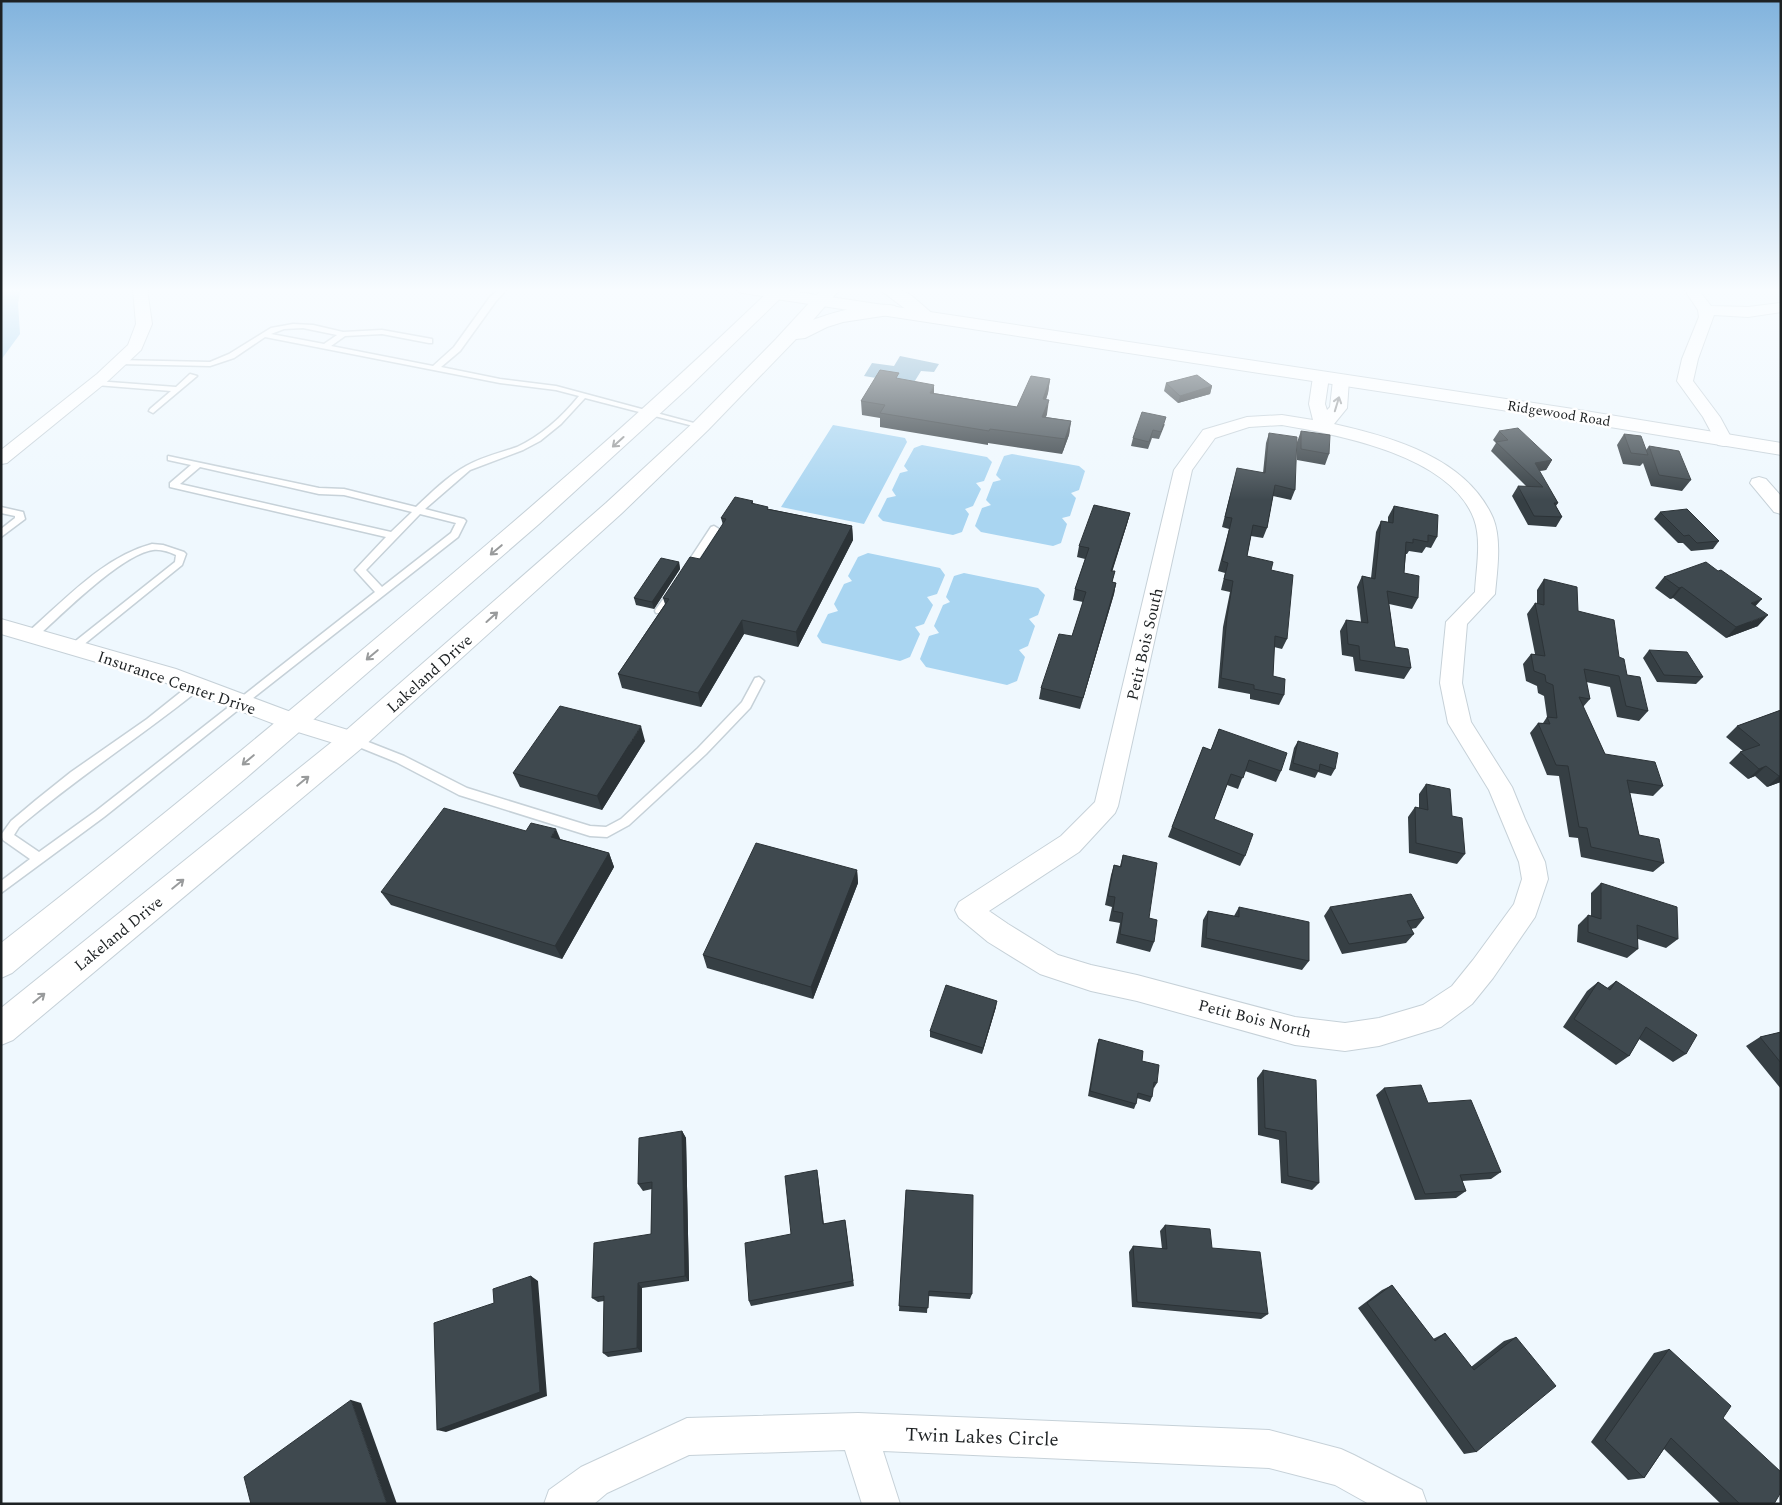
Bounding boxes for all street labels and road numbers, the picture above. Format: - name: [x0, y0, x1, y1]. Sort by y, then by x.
- street label: Ridgewood Road: [1506, 395, 1612, 432]
- street label: Petit Bois South: [1120, 586, 1170, 703]
- street label: Lakeland Drive: [381, 629, 478, 719]
- street label: Insurance Center Drive: [94, 645, 259, 721]
- street label: Lakeland Drive: [69, 890, 168, 977]
- street label: Petit Bois North: [1196, 993, 1314, 1045]
- street label: Twin Lakes Circle: [905, 1420, 1059, 1455]

